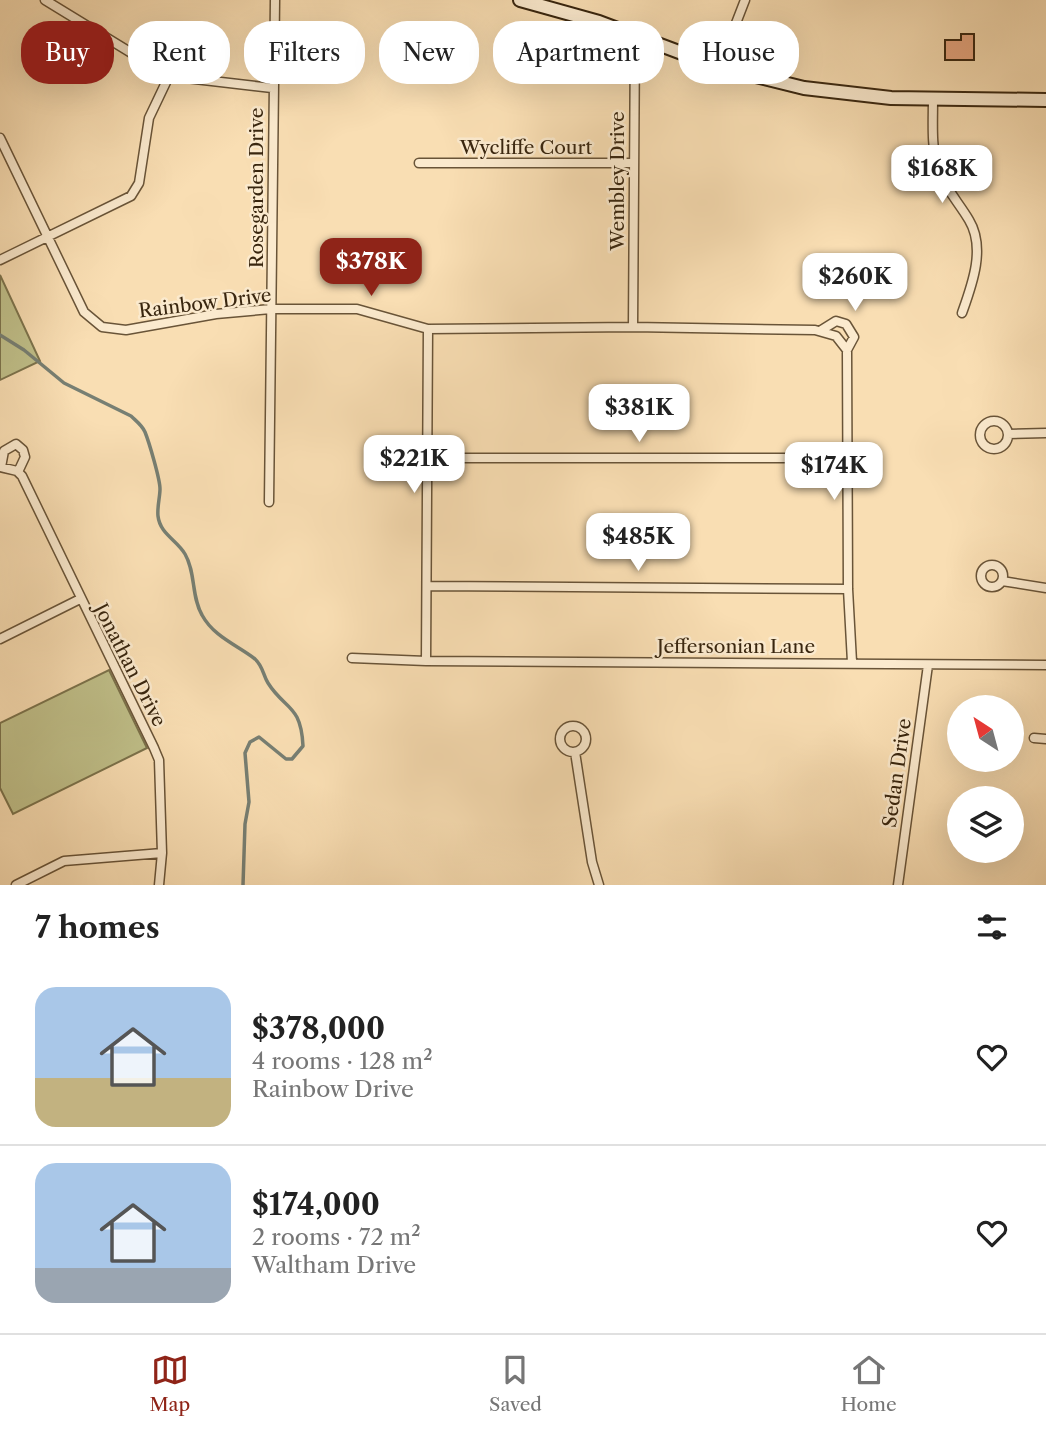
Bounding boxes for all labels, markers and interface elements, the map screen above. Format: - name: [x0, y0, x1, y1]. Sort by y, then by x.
- chip: Buy: [21, 21, 114, 84]
- chip: Rent: [128, 21, 230, 84]
- chip: Filters: [244, 21, 365, 84]
- chip: New: [379, 21, 479, 84]
- chip: Apartment: [493, 21, 664, 84]
- chip: House: [678, 21, 799, 84]
- street label: Rosegarden Drive: [245, 108, 268, 268]
- street label: Wembley Drive: [606, 111, 629, 252]
- street label: Wycliffe Court: [459, 136, 593, 159]
- pin: $168K: [893, 146, 991, 205]
- text: $168K: [907, 154, 977, 182]
- pin: $378K: [322, 238, 420, 298]
- text: $378K: [336, 247, 406, 275]
- pin: $260K: [806, 254, 904, 313]
- text: $260K: [818, 262, 892, 290]
- street label: Rainbow Drive: [137, 283, 273, 323]
- pin: $381K: [590, 384, 688, 444]
- text: $381K: [605, 393, 673, 421]
- pin: $221K: [365, 435, 463, 495]
- pin: $174K: [785, 442, 883, 502]
- text: $221K: [380, 444, 448, 472]
- text: $174K: [801, 451, 867, 479]
- pin: $485K: [589, 514, 687, 573]
- text: $485K: [602, 522, 674, 550]
- street label: Jonathan Drive: [88, 597, 171, 730]
- street label: Jeffersonian Lane: [654, 635, 815, 658]
- north arrow: [947, 695, 1024, 772]
- map controls: [947, 695, 1024, 863]
- street label: Sedan Drive: [878, 717, 916, 829]
- button: layers: [947, 786, 1024, 863]
- icon: filters: [973, 908, 1011, 946]
- text: 7 homes: [35, 909, 160, 946]
- text: $378,000: [252, 1010, 385, 1047]
- icon: home: [91, 1015, 175, 1099]
- icon: heart: [973, 1038, 1011, 1076]
- text: 4 rooms · 128 m²: [252, 1047, 433, 1075]
- text: Rainbow Drive: [252, 1075, 414, 1103]
- text: $174,000: [252, 1186, 380, 1223]
- icon: home: [91, 1191, 175, 1275]
- icon: heart: [973, 1214, 1011, 1252]
- text: 2 rooms · 72 m²: [252, 1223, 421, 1251]
- text: Waltham Drive: [252, 1251, 416, 1279]
- tab: Map: [149, 1351, 190, 1416]
- tab: Saved: [489, 1351, 542, 1416]
- tab: Home: [841, 1351, 897, 1416]

